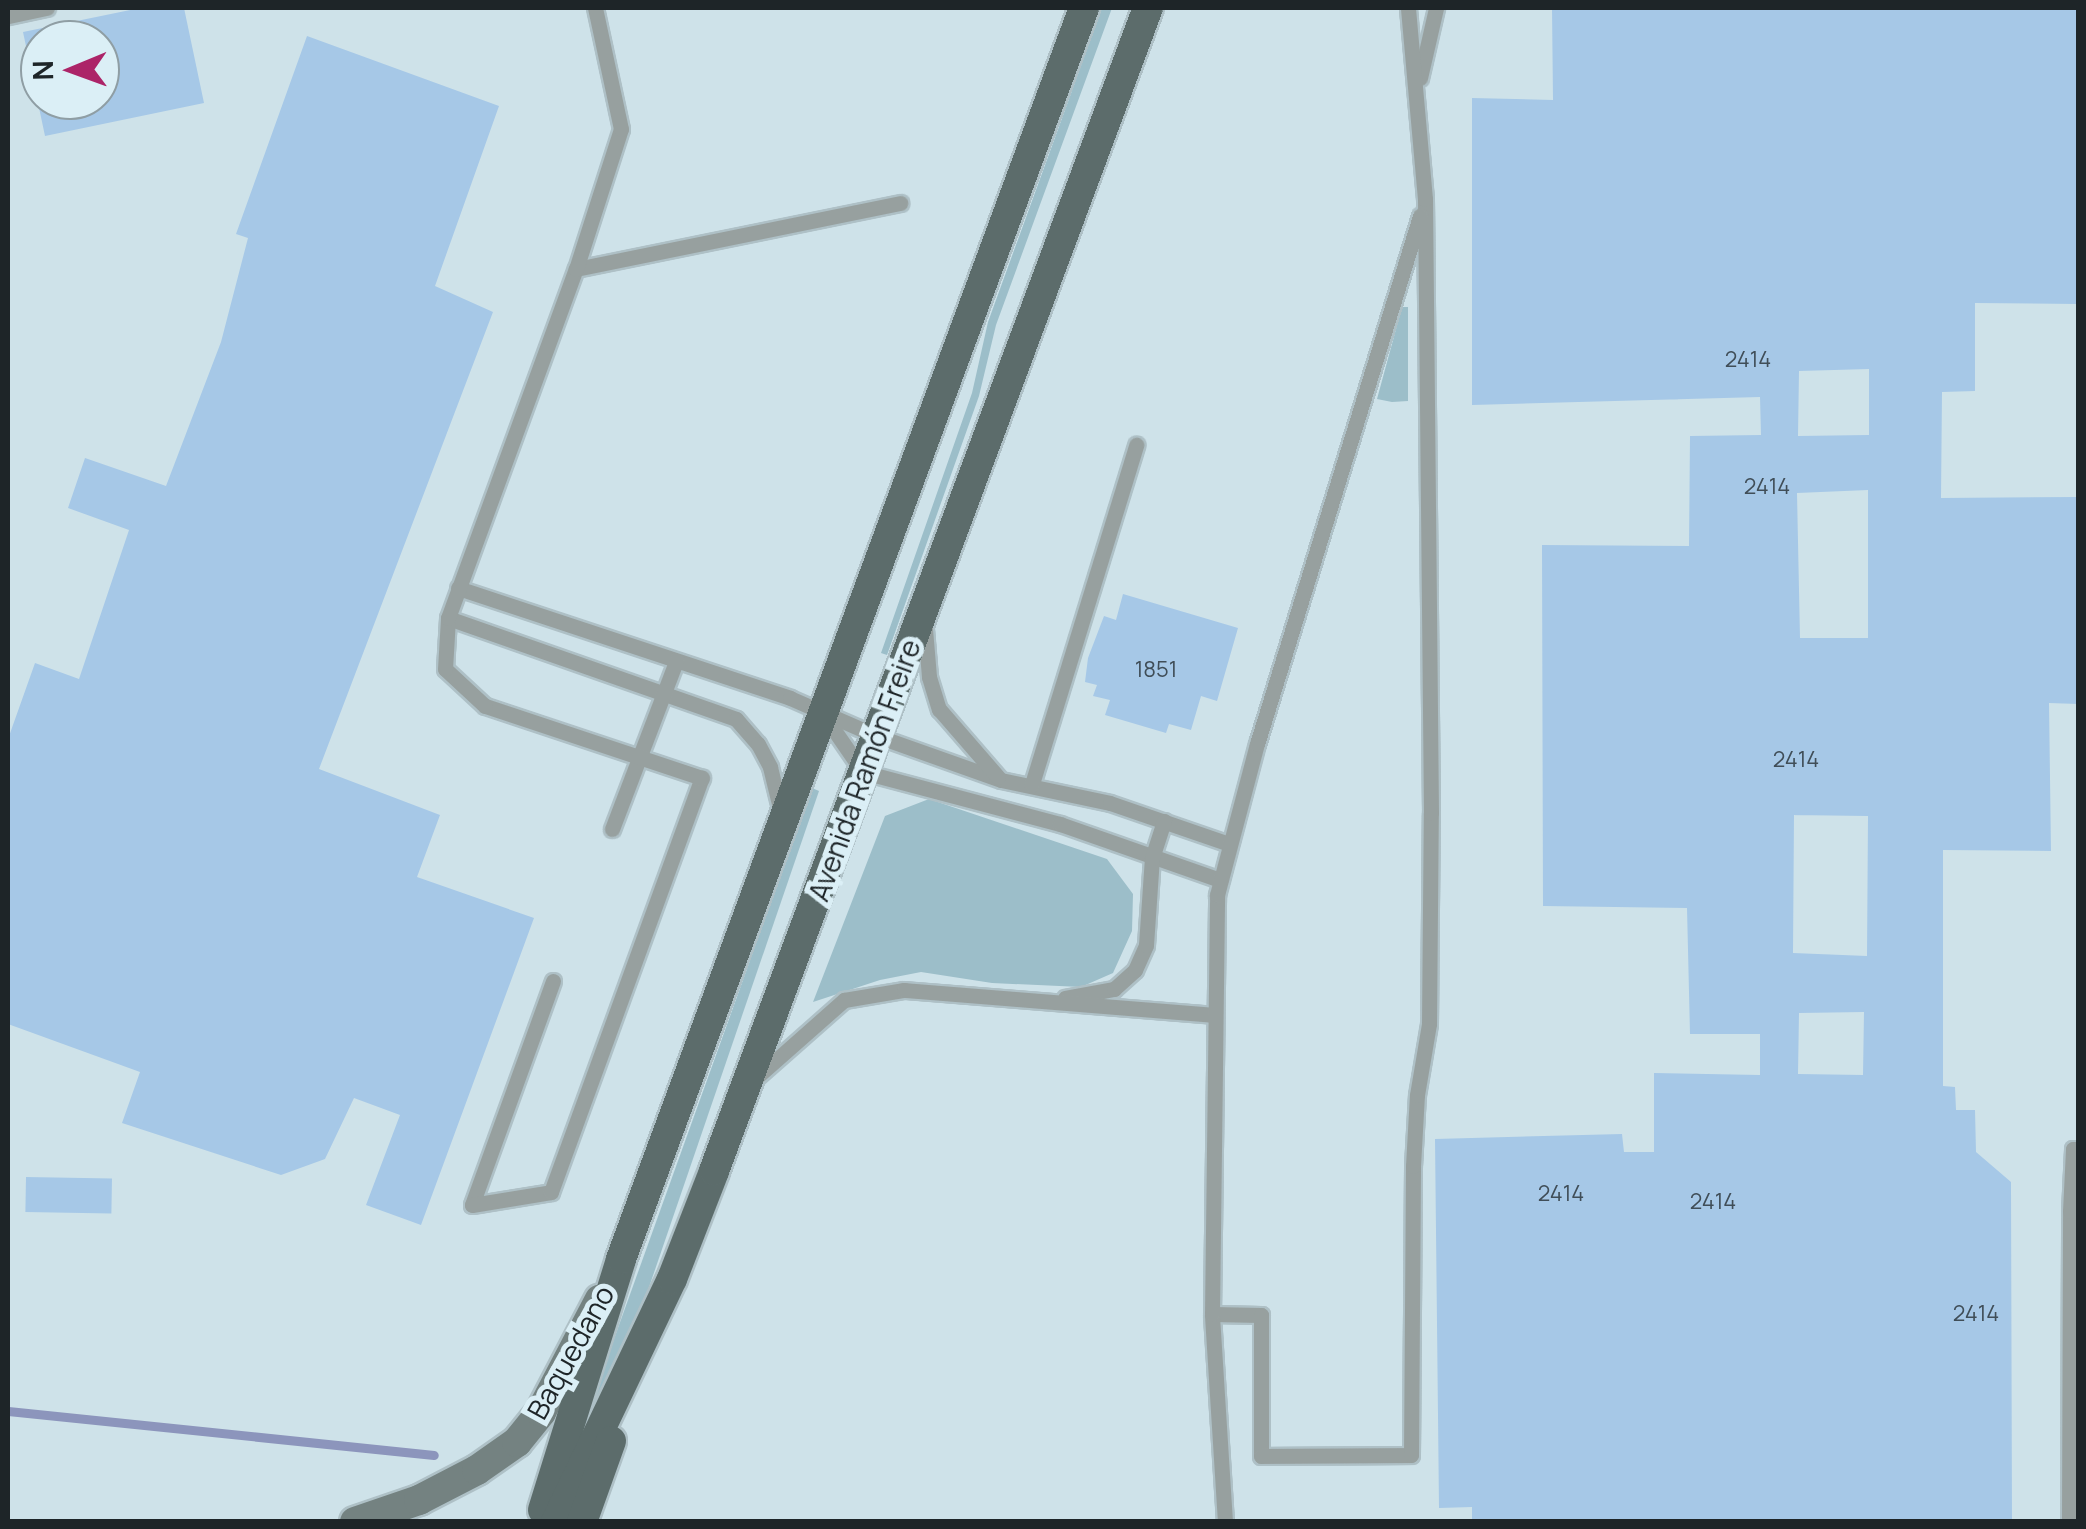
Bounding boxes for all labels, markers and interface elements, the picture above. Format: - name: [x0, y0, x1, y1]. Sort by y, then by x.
- north arrow: [20, 20, 120, 120]
- text: N: [23, 60, 61, 81]
- house number: 2414: [1725, 347, 1771, 373]
- house number: 2414: [1744, 474, 1790, 500]
- street label: Avenida Ramón Freire: [801, 635, 927, 905]
- house number: 1851: [1135, 657, 1177, 683]
- house number: 2414: [1773, 747, 1819, 773]
- house number: 2414: [1538, 1181, 1584, 1207]
- house number: 2414: [1690, 1189, 1736, 1215]
- street label: Baquedano: [520, 1279, 620, 1425]
- house number: 2414: [1953, 1301, 1999, 1327]

